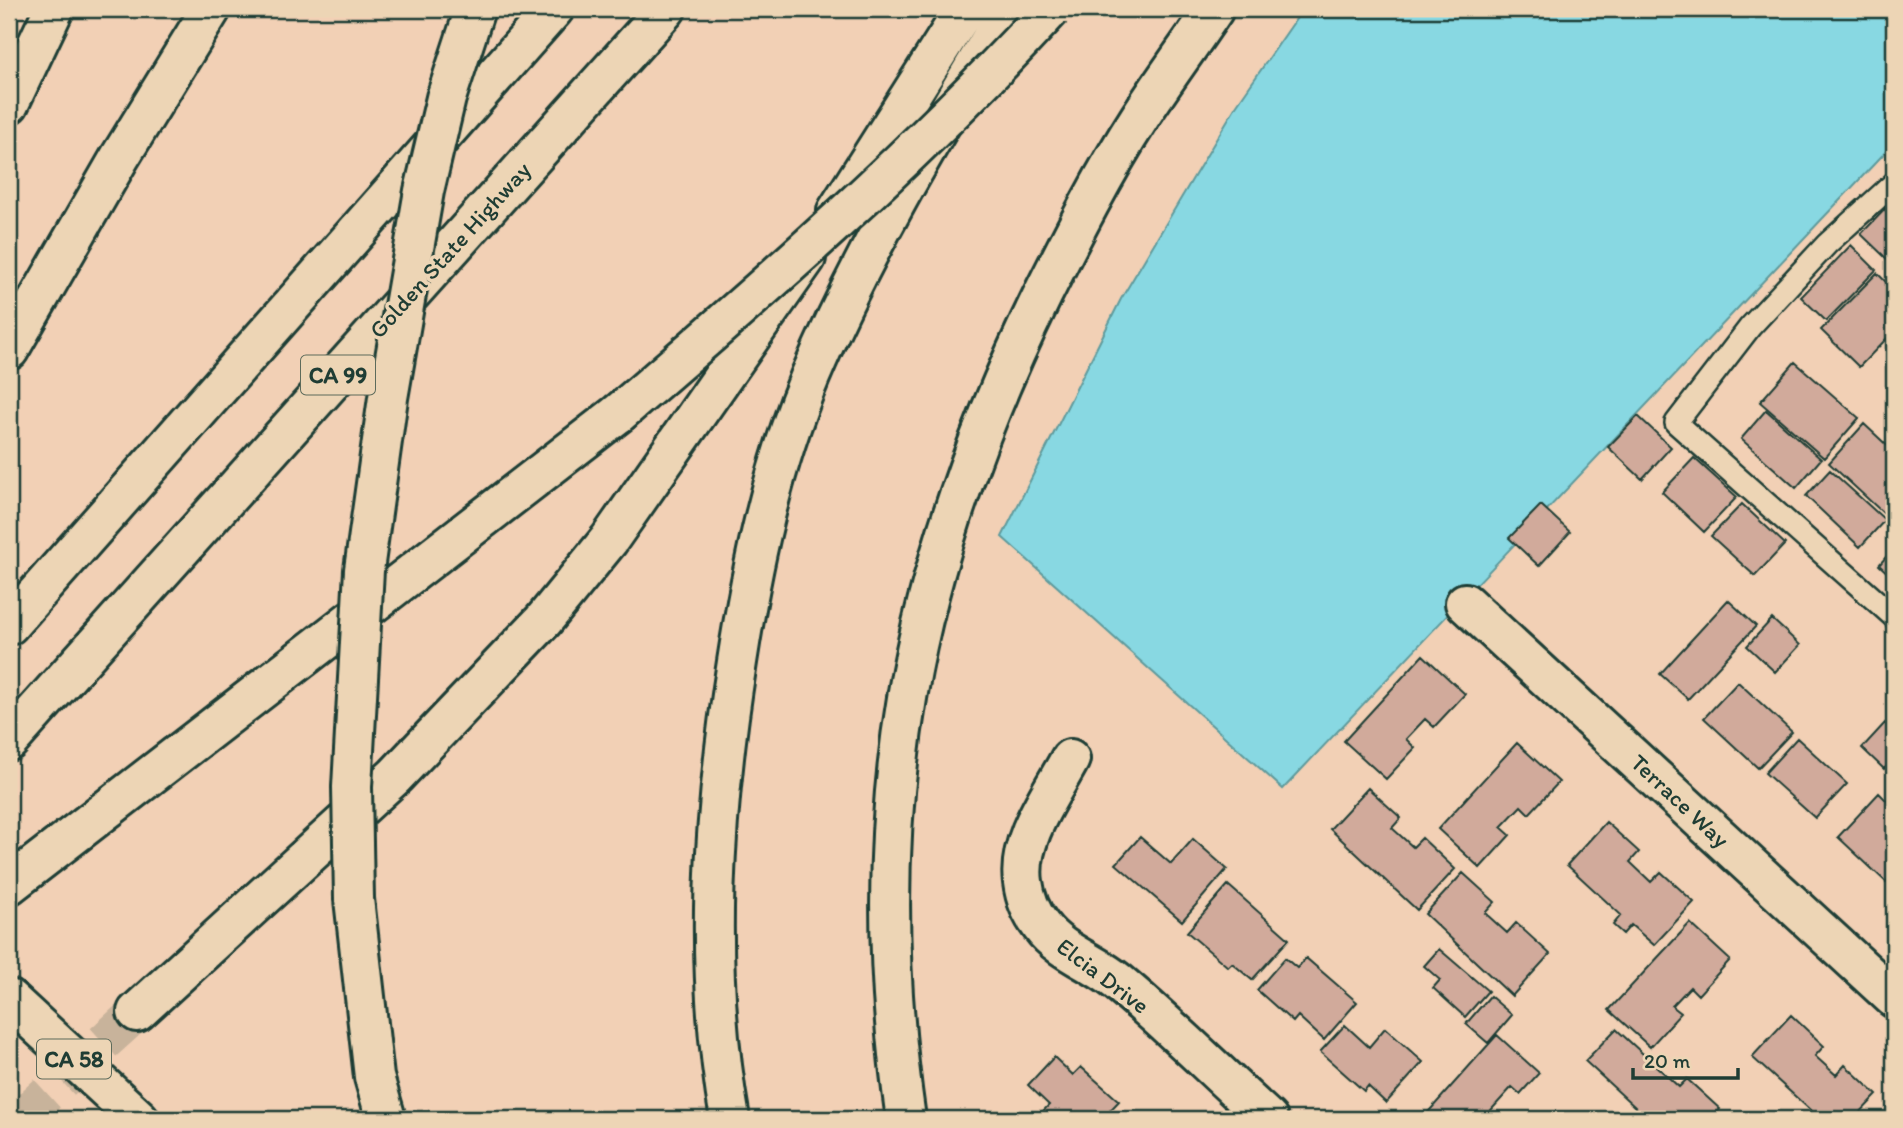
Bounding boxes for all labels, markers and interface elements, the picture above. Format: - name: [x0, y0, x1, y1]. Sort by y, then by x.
- street label: Golden State Highway: [363, 155, 537, 344]
- road number: CA 99: [301, 356, 375, 394]
- street label: Terrace Way: [1625, 748, 1736, 854]
- street label: Elcia Drive: [1051, 931, 1155, 1020]
- scale bar: [1633, 1037, 1738, 1081]
- road number: CA 58: [37, 1040, 111, 1078]
- text: 20 m: [1644, 1048, 1691, 1073]

